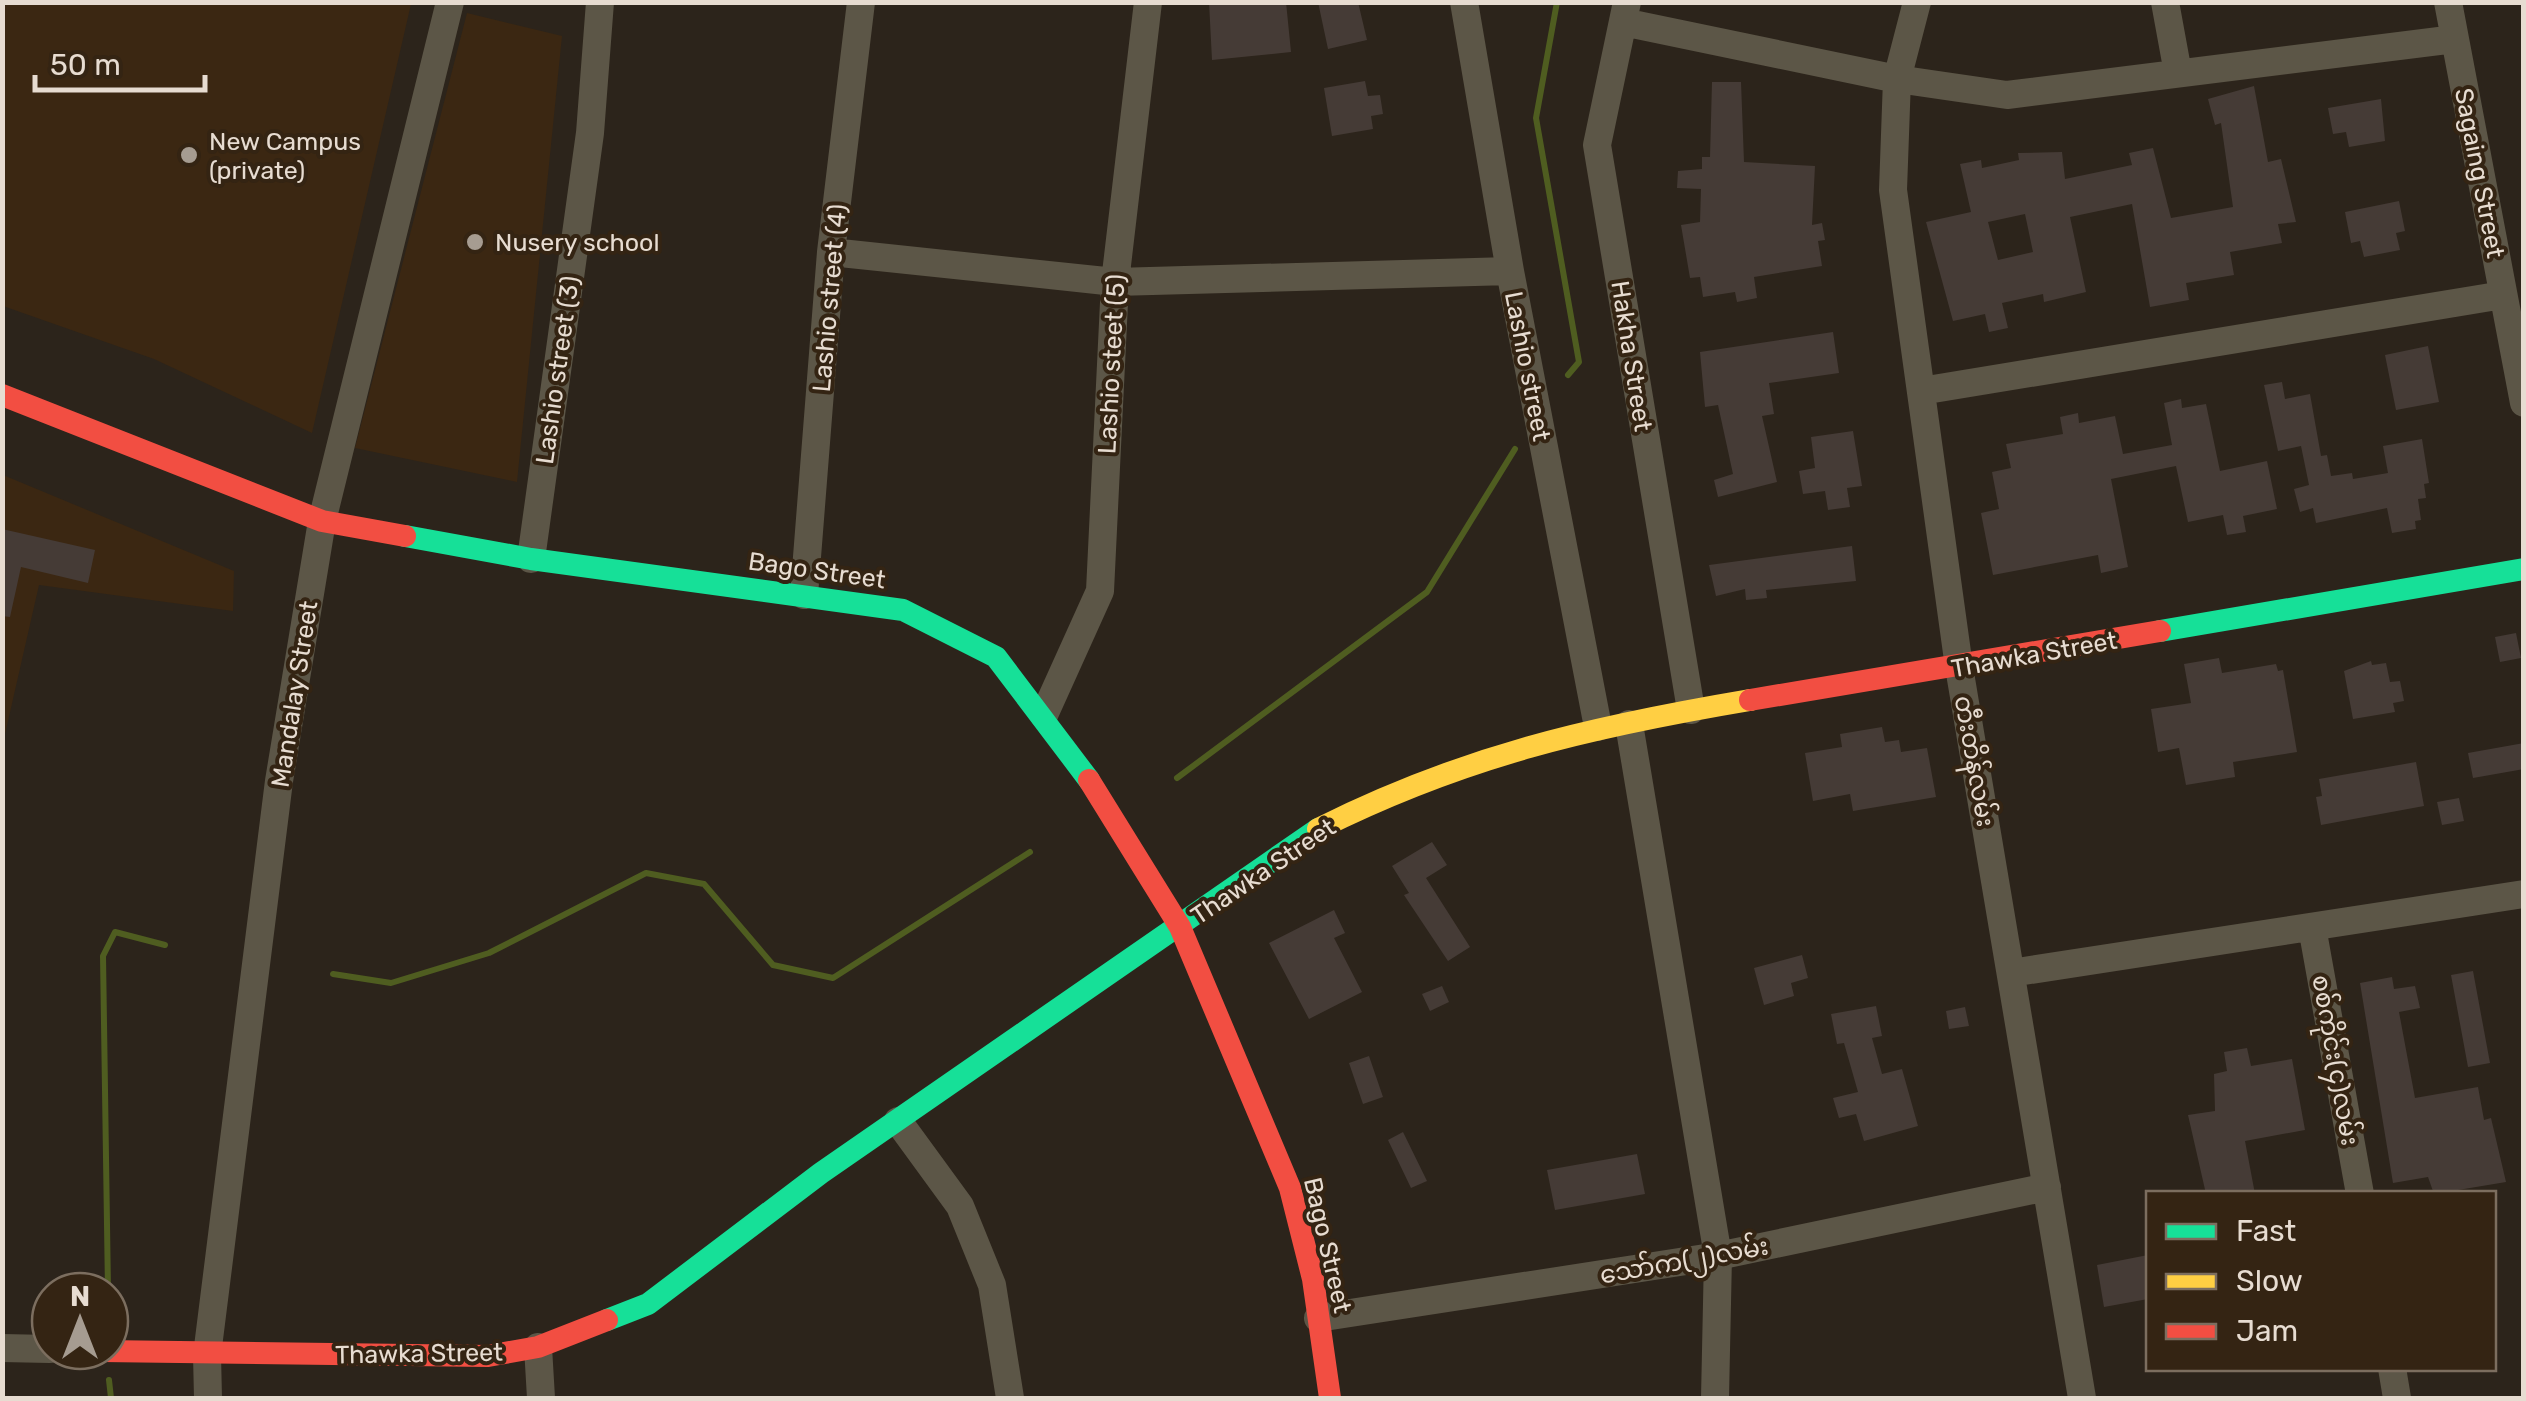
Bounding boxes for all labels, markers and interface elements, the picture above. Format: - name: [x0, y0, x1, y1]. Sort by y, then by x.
- scale bar: [35, 30, 205, 92]
- text: 50 m: [50, 47, 121, 83]
- street label: Sagaing Street: [2449, 86, 2510, 261]
- place label: New Campus (private): [209, 127, 361, 185]
- marker: New Campus (private): [178, 144, 200, 166]
- street label: Lashio street (4): [807, 203, 852, 393]
- place label: Nusery school: [495, 228, 660, 257]
- marker: Nusery school: [464, 231, 486, 253]
- street label: Lashio steet (5): [1092, 273, 1131, 455]
- street label: Lashio street (3): [530, 274, 585, 466]
- street label: Hakha Street: [1605, 279, 1658, 434]
- street label: Lashio street: [1499, 289, 1556, 444]
- street label: Bago Street: [746, 547, 888, 594]
- street label: Mandalay Street: [265, 598, 324, 789]
- street label: Thawka Street: [1949, 626, 2119, 683]
- street label: တီးတိန်လမ်း: [1943, 693, 2003, 830]
- street label: Thawka Street: [1186, 812, 1341, 930]
- street label: စစ်ကိုင်း(၄)လမ်း: [2300, 972, 2368, 1149]
- street label: Bago Street: [1298, 1175, 1357, 1316]
- legend: [2146, 1191, 2496, 1371]
- text: Fast: [2236, 1213, 2296, 1249]
- street label: သော်က(၂)လမ်း: [1597, 1228, 1772, 1295]
- text: Slow: [2236, 1263, 2303, 1299]
- north arrow: [30, 1271, 130, 1371]
- text: N: [70, 1280, 90, 1313]
- text: Jam: [2236, 1313, 2298, 1349]
- street label: Thawka Street: [335, 1338, 503, 1369]

